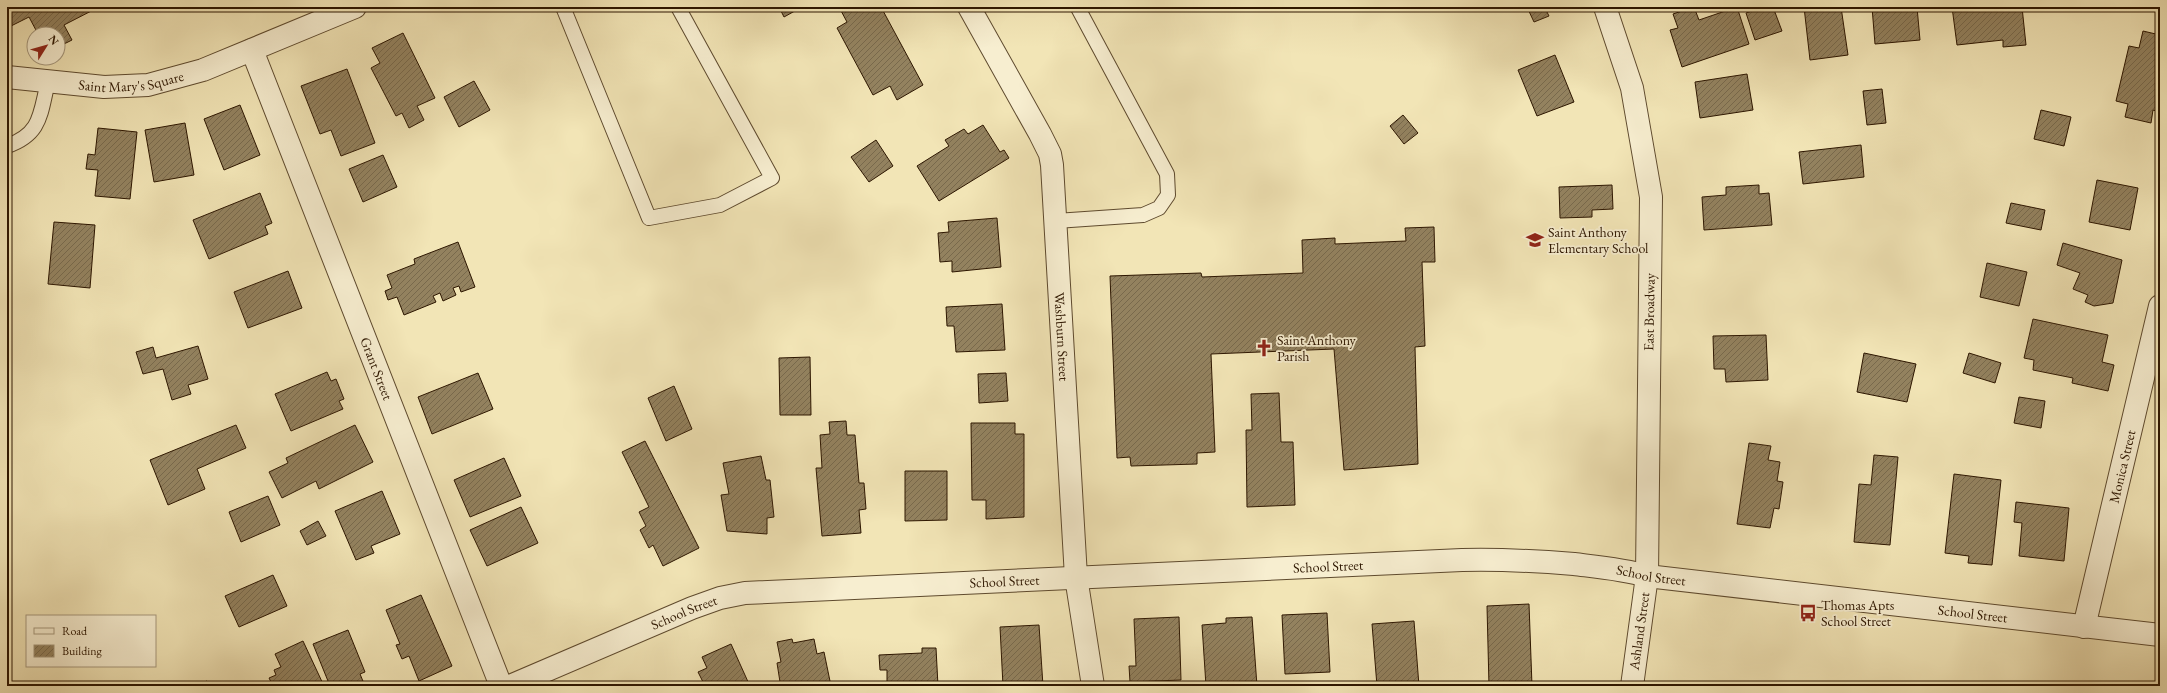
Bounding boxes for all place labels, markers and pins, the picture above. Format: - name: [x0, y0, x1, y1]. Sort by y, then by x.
- place label: Saint Anthony Elementary School: [1548, 223, 1649, 257]
- school or university icon: Saint Anthony Elementary School: [1525, 230, 1545, 250]
- place label: Saint Anthony Parish: [1277, 331, 1357, 365]
- church icon: Saint Anthony Parish: [1254, 338, 1274, 358]
- place label: Thomas Apts School Street: [1821, 596, 1895, 630]
- bus stop icon: Thomas Apts School Street: [1798, 603, 1818, 623]

